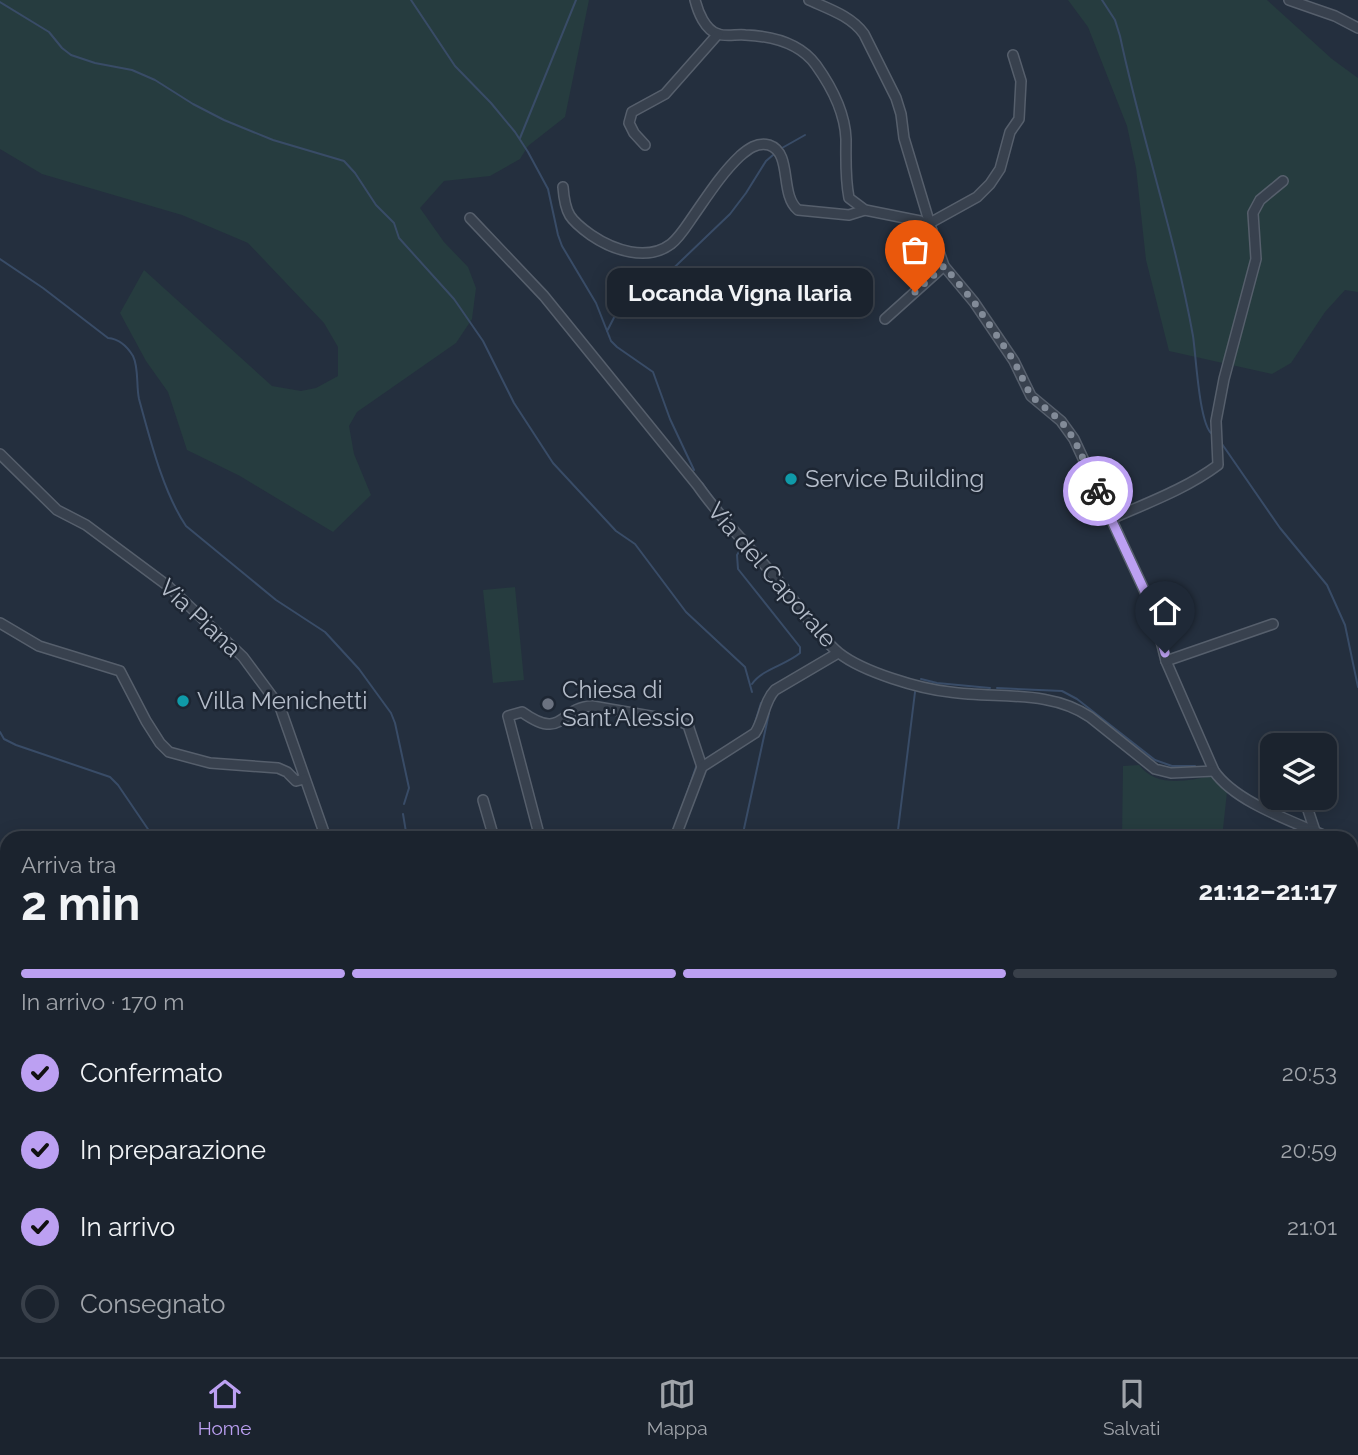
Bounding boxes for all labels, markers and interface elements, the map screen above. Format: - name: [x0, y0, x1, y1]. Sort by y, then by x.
- pin: [885, 220, 945, 292]
- icon: bag: [896, 231, 934, 269]
- callout: Locanda Vigna Ilaria: [607, 268, 873, 316]
- text: Locanda Vigna Ilaria: [628, 279, 852, 306]
- courier: [1063, 456, 1133, 526]
- place label: Service Building: [805, 464, 984, 493]
- marker: Service Building: [783, 471, 799, 487]
- icon: bike: [1079, 472, 1117, 510]
- street label: Via del Caporale: [702, 496, 843, 653]
- street label: Via Piana: [154, 573, 247, 663]
- pin: [1135, 581, 1195, 653]
- icon: home: [1146, 592, 1184, 630]
- place label: Chiesa di Sant'Alessio: [562, 675, 694, 732]
- place label: Villa Menichetti: [197, 686, 367, 715]
- marker: Villa Menichetti: [175, 693, 191, 709]
- marker: Chiesa di Sant'Alessio: [540, 696, 556, 712]
- map controls: [1260, 733, 1337, 810]
- button: layers: [1260, 733, 1337, 810]
- text: Arriva tra: [21, 851, 116, 878]
- text: 21:12–21:17: [1199, 876, 1337, 906]
- text: 2 min: [21, 877, 140, 931]
- text: In arrivo · 170 m: [21, 988, 184, 1015]
- icon: check: [21, 1054, 59, 1092]
- text: Confermato: [80, 1058, 223, 1088]
- text: 20:53: [1282, 1059, 1337, 1086]
- icon: check: [21, 1131, 59, 1169]
- text: In preparazione: [80, 1135, 266, 1165]
- text: 20:59: [1281, 1136, 1337, 1163]
- icon: check: [21, 1208, 59, 1246]
- text: In arrivo: [80, 1212, 175, 1242]
- text: 21:01: [1287, 1213, 1337, 1240]
- text: Consegnato: [80, 1289, 226, 1319]
- tab: Home: [198, 1375, 251, 1439]
- tab: Mappa: [647, 1375, 708, 1439]
- tab: Salvati: [1103, 1375, 1160, 1439]

